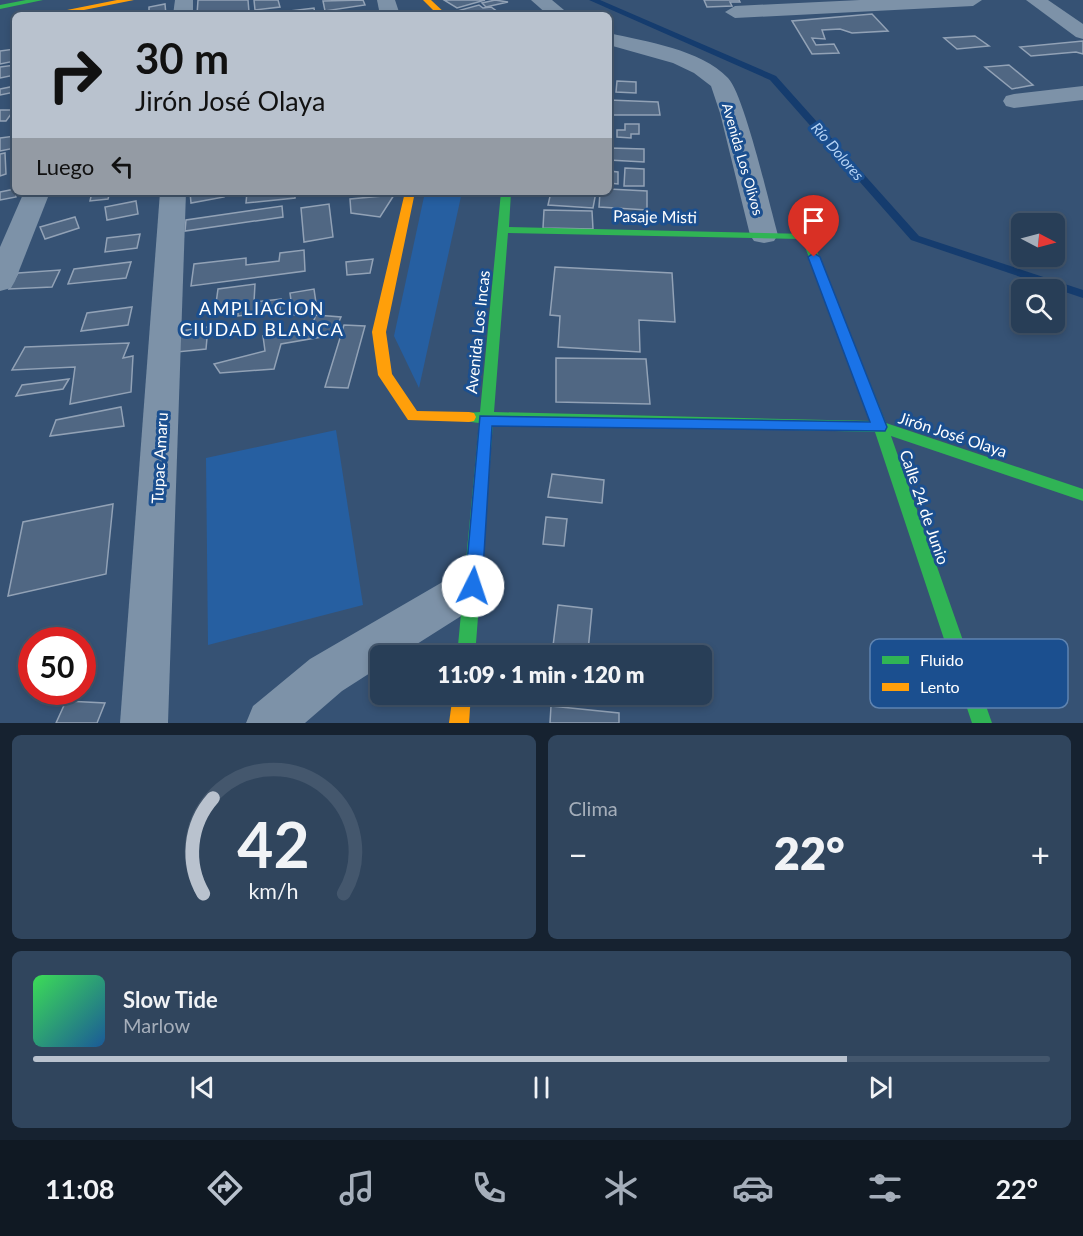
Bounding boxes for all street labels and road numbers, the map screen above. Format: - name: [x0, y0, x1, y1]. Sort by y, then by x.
- street label: Avenida Los Olivos: [719, 101, 767, 217]
- street label: Pasaje Misti: [613, 206, 697, 226]
- street label: Avenida Los Incas: [461, 269, 493, 395]
- street label: Jirón José Olaya: [896, 408, 1010, 460]
- street label: Tupac Amaru: [147, 412, 171, 504]
- street label: Calle 24 de Junio: [897, 447, 953, 567]

